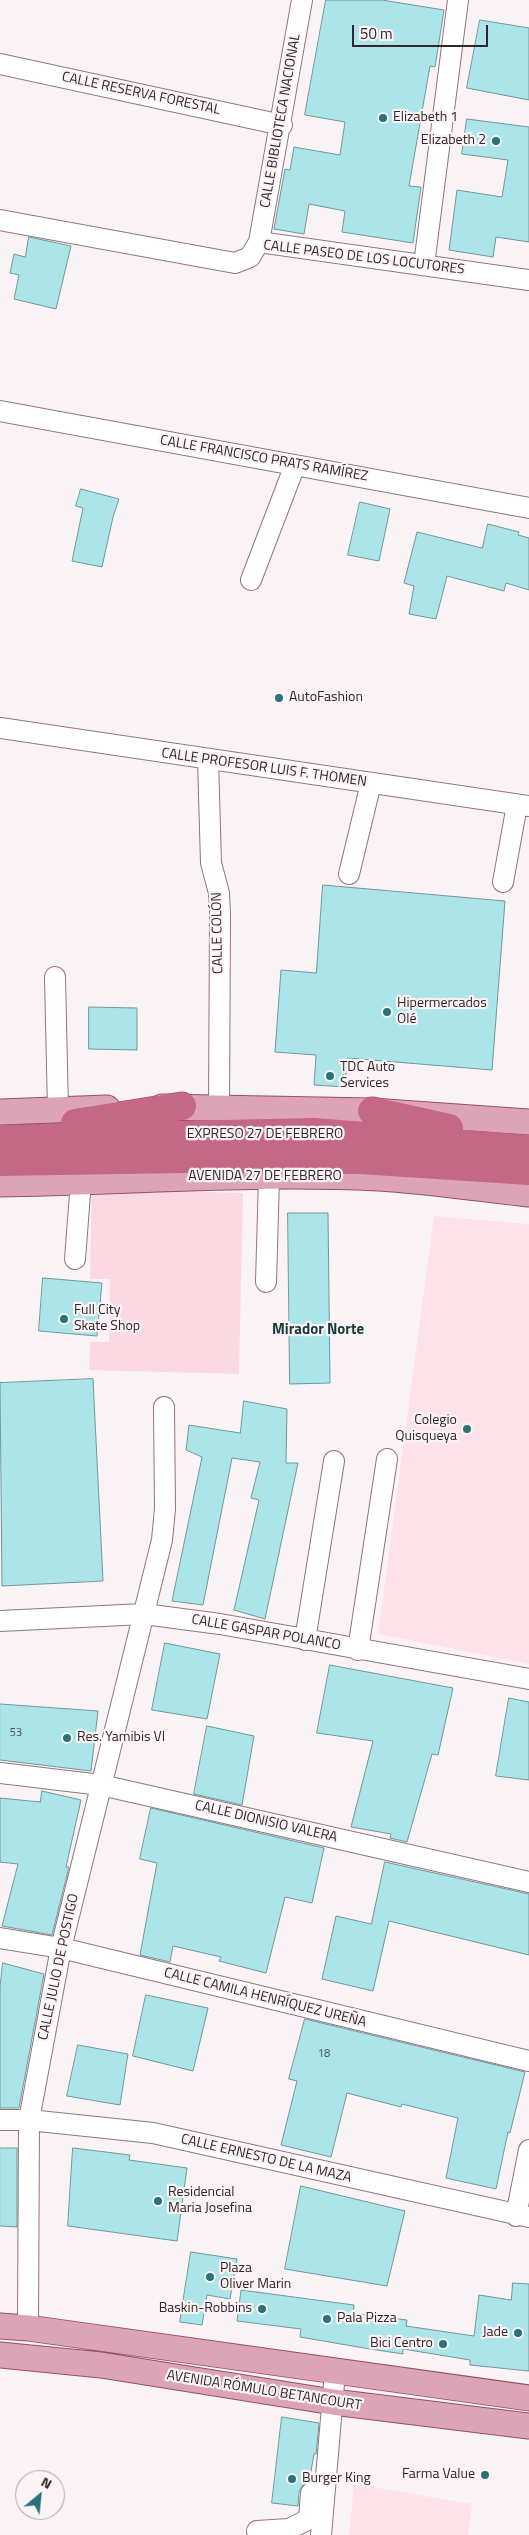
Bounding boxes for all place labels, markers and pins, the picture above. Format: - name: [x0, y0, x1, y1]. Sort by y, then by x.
- place label: Elizabeth 1: [393, 110, 458, 126]
- marker: Elizabeth 1: [377, 112, 389, 124]
- place label: Elizabeth 2: [421, 133, 486, 149]
- marker: Elizabeth 2: [490, 135, 502, 147]
- place label: AutoFashion: [289, 690, 363, 706]
- marker: AutoFashion: [273, 692, 285, 704]
- place label: Hipermercados Olé: [397, 996, 487, 1028]
- marker: Hipermercados Olé: [381, 1006, 393, 1018]
- place label: TDC Auto Services: [340, 1060, 395, 1092]
- marker: TDC Auto Services: [324, 1070, 336, 1082]
- place label: Full City Skate Shop: [74, 1303, 140, 1335]
- marker: Full City Skate Shop: [58, 1313, 70, 1325]
- place label: Colegio Quisqueya: [395, 1413, 457, 1445]
- marker: Colegio Quisqueya: [461, 1423, 473, 1435]
- place label: Res. Yamibis VI: [77, 1730, 165, 1746]
- marker: Res. Yamibis VI: [61, 1732, 73, 1744]
- place label: Residencial Maria Josefina: [168, 2185, 252, 2218]
- marker: Residencial Maria Josefina: [152, 2195, 164, 2207]
- place label: Plaza Oliver Marin: [220, 2261, 291, 2294]
- marker: Plaza Oliver Marin: [204, 2271, 216, 2283]
- place label: Baskin-Robbins: [159, 2301, 252, 2317]
- marker: Baskin-Robbins: [256, 2303, 268, 2315]
- place label: Pala Pizza: [337, 2311, 397, 2327]
- marker: Pala Pizza: [321, 2313, 333, 2325]
- place label: Jade: [482, 2325, 508, 2341]
- marker: Jade: [512, 2327, 524, 2339]
- place label: Bici Centro: [370, 2336, 433, 2352]
- marker: Bici Centro: [437, 2338, 449, 2350]
- place label: Farma Value: [402, 2467, 475, 2483]
- marker: Farma Value: [479, 2469, 491, 2481]
- place label: Burger King: [302, 2471, 371, 2487]
- marker: Burger King: [286, 2473, 298, 2485]

